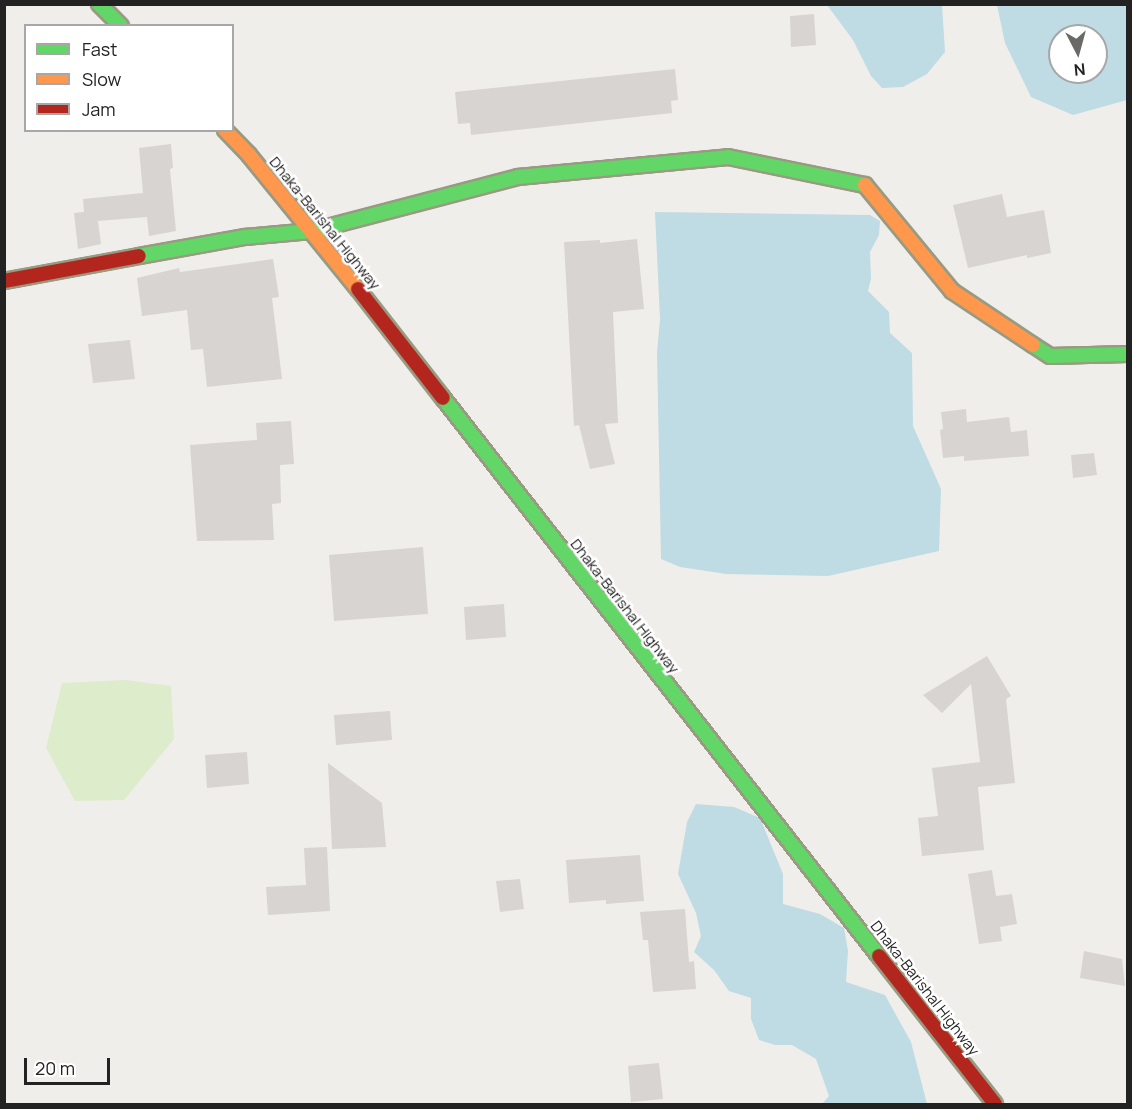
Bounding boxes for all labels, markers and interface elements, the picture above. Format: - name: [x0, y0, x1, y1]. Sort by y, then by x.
- legend: [24, 24, 234, 132]
- north arrow: [1048, 24, 1108, 84]
- text: Fast: [82, 37, 117, 61]
- text: N: [1073, 58, 1087, 81]
- text: Slow: [82, 67, 121, 91]
- text: Jam: [82, 97, 116, 121]
- street label: Dhaka-Barishal Highway: [266, 153, 384, 293]
- street label: Dhaka-Barishal Highway: [567, 535, 683, 677]
- street label: Dhaka-Barishal Highway: [867, 917, 983, 1059]
- scale bar: [27, 1046, 112, 1084]
- text: 20 m: [35, 1056, 75, 1080]

